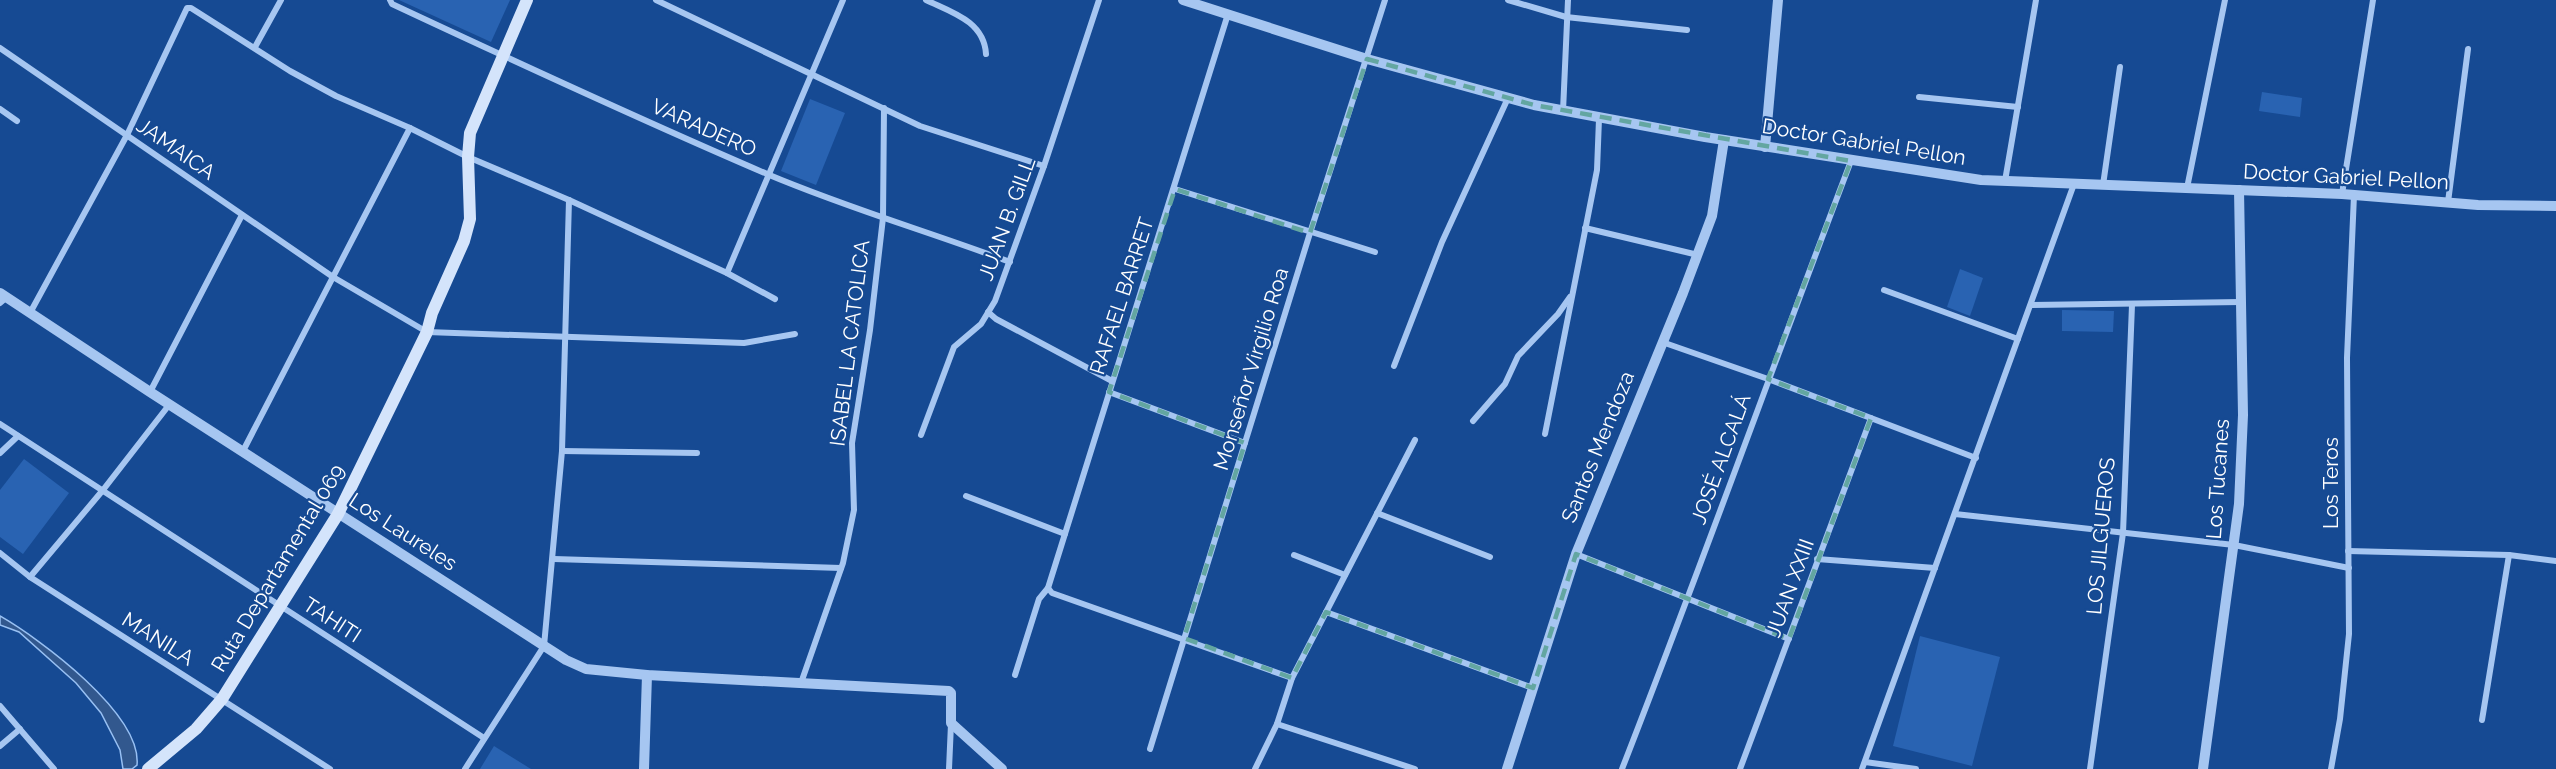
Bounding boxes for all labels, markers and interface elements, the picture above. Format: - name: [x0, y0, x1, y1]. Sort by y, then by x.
- street label: VARADERO: [648, 93, 761, 162]
- street label: JAMAICA: [132, 112, 220, 185]
- street label: Doctor Gabriel Pellon: [1760, 113, 1968, 170]
- street label: JUAN B. GILL: [973, 154, 1040, 284]
- street label: Doctor Gabriel Pellon: [2242, 159, 2450, 194]
- street label: RAFAEL BARRET: [1084, 214, 1159, 378]
- street label: ISABEL LA CATOLICA: [824, 238, 875, 448]
- street label: Monseñor Virgilio Roa: [1208, 264, 1293, 473]
- street label: Santos Mendoza: [1556, 367, 1639, 526]
- street label: JOSÉ ALCALÁ: [1685, 390, 1756, 527]
- street label: Los Tucanes: [2201, 418, 2234, 540]
- street label: Los Teros: [2318, 437, 2343, 529]
- street label: LOS JILGUEROS: [2081, 456, 2120, 616]
- street label: Ruta Departamental 069: [206, 459, 350, 676]
- street label: Los Laureles: [345, 487, 462, 576]
- street label: JUAN XXIII: [1760, 535, 1819, 641]
- street label: TAHITI: [298, 592, 366, 648]
- street label: MANILA: [118, 607, 199, 671]

